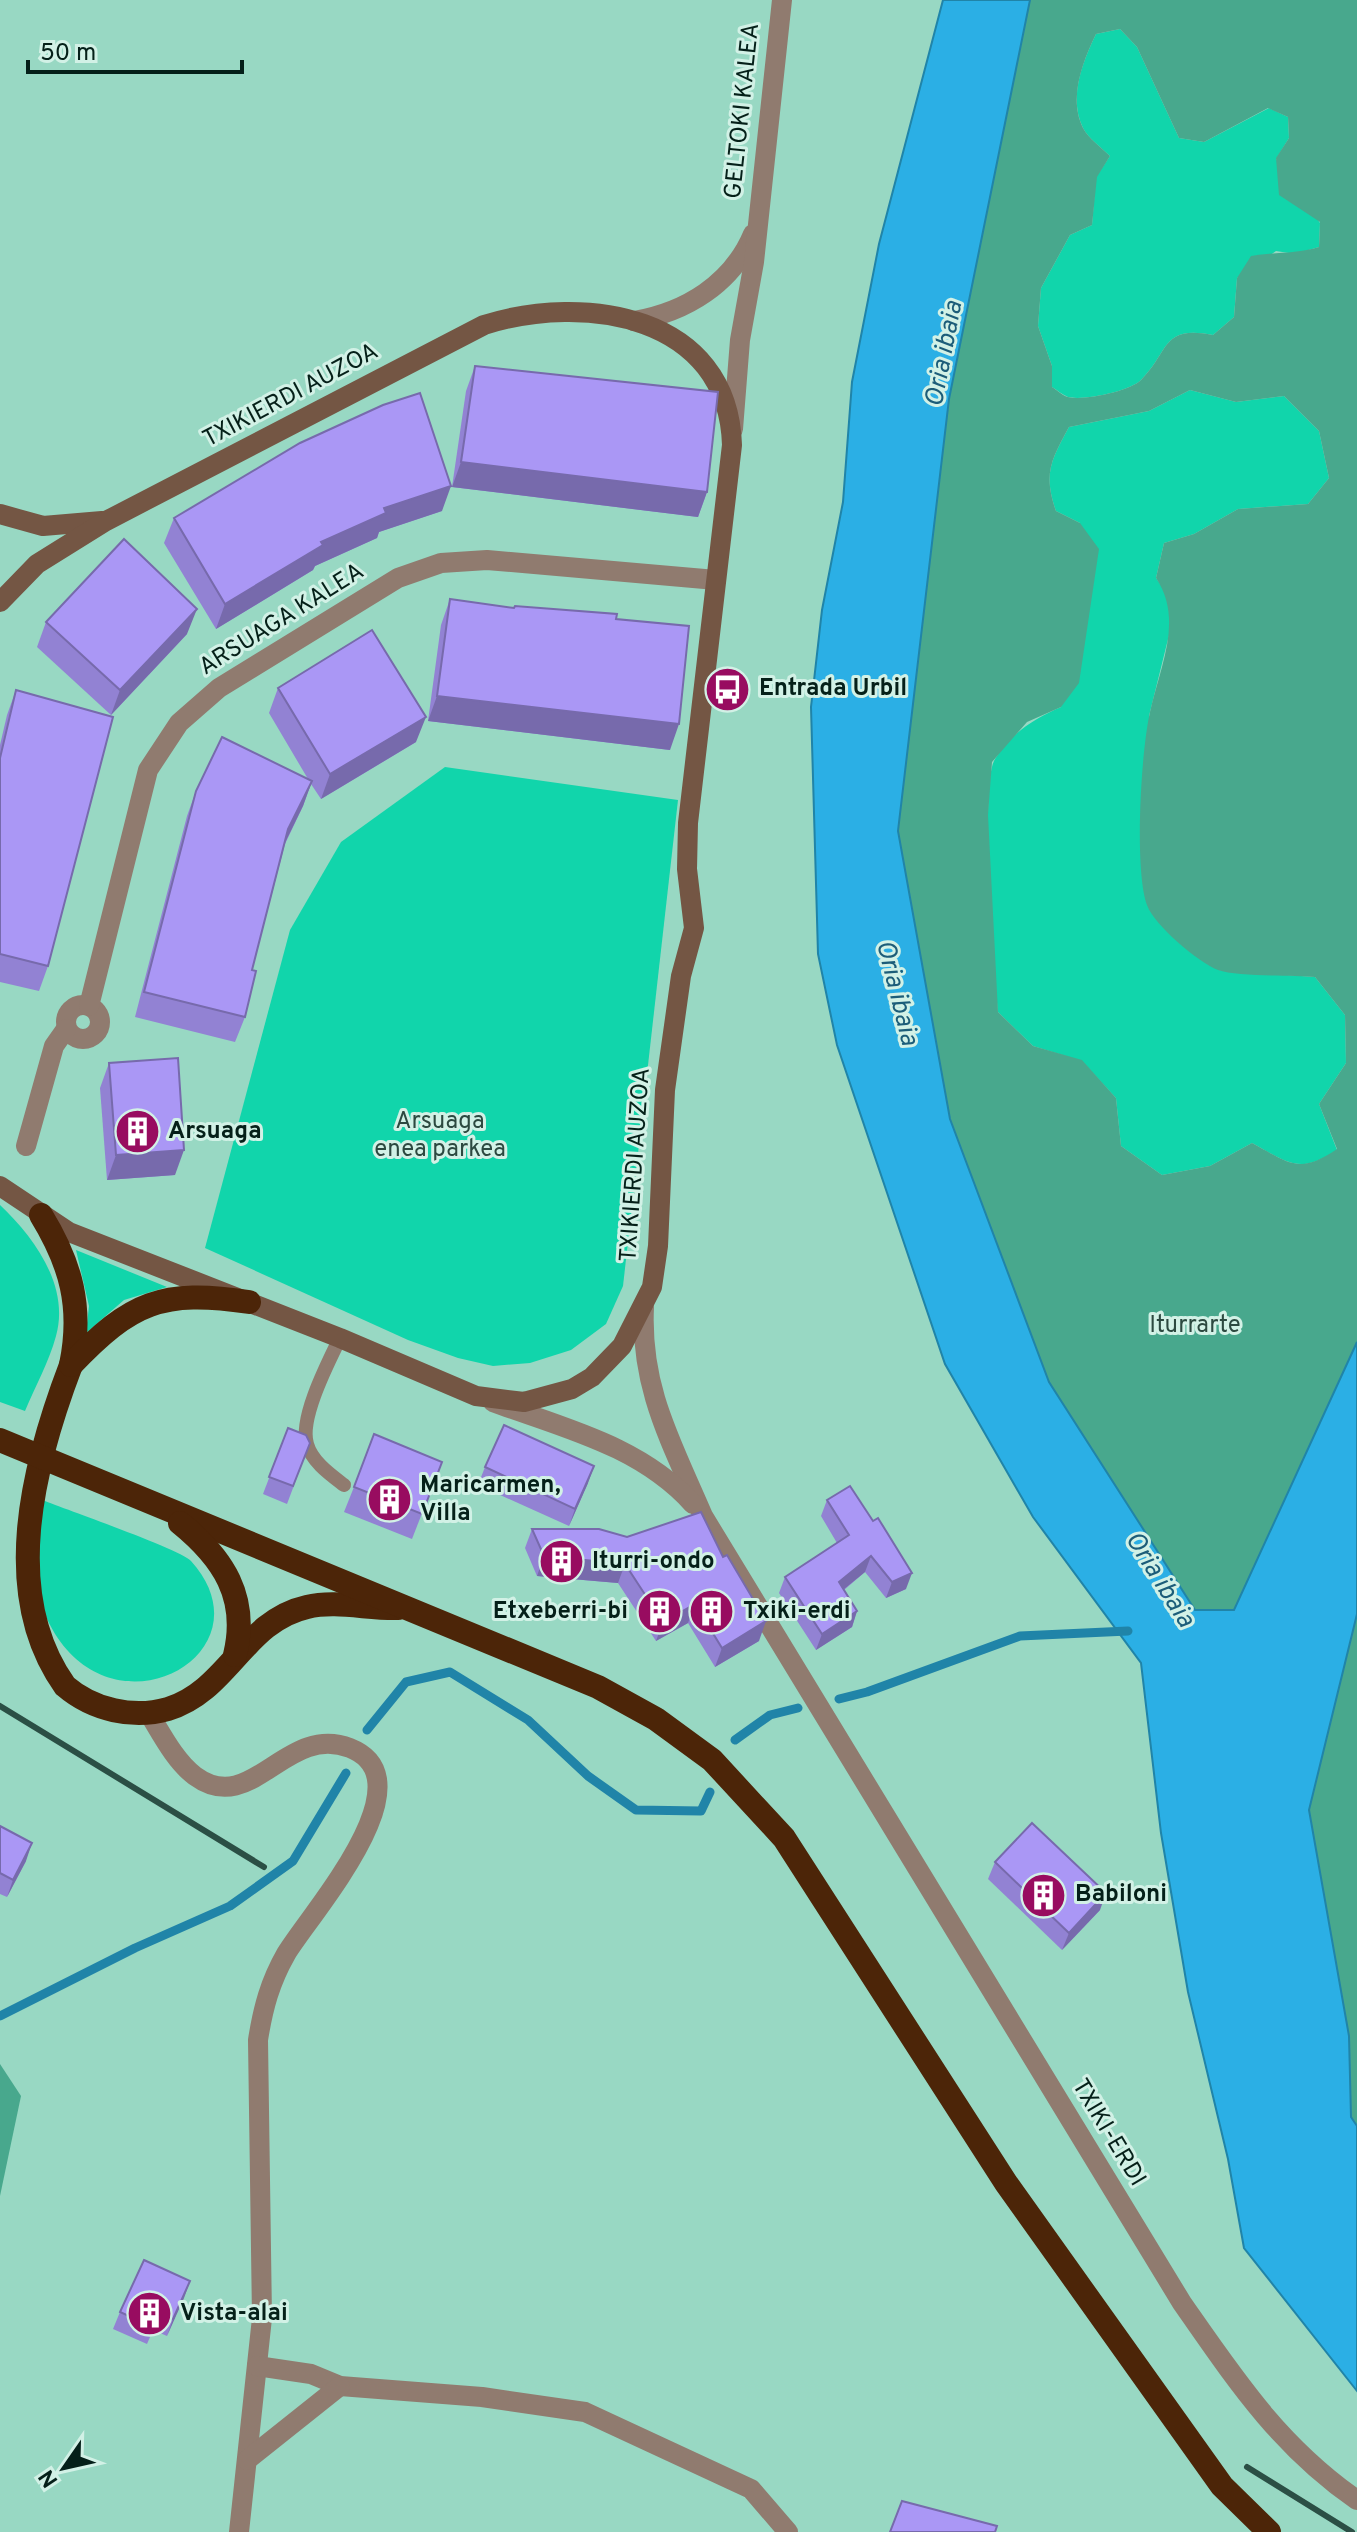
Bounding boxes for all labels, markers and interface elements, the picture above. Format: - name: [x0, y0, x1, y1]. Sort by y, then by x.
- street label: GELTOKI KALEA: [719, 22, 767, 200]
- scale bar: [28, 24, 242, 74]
- text: 50 m: [40, 39, 96, 69]
- water label: Oria ibaia: [919, 298, 972, 410]
- street label: TXIKIERDI AUZOA: [198, 337, 384, 455]
- street label: ARSUAGA KALEA: [194, 557, 370, 683]
- bus stop icon: Entrada Urbil: [704, 665, 752, 713]
- place label: Entrada Urbil: [759, 674, 907, 704]
- water label: Oria ibaia: [867, 937, 925, 1050]
- street label: TXIKIERDI AUZOA: [614, 1067, 658, 1263]
- park label: Arsuaga enea parkea: [374, 1107, 506, 1165]
- building icon: Arsuaga: [113, 1108, 161, 1156]
- place label: Arsuaga: [168, 1117, 262, 1147]
- park label: Iturrarte: [1149, 1311, 1241, 1341]
- place label: Maricarmen, Villa: [420, 1471, 561, 1529]
- building icon: Maricarmen, Villa: [365, 1476, 413, 1524]
- water label: Oria ibaia: [1117, 1526, 1202, 1635]
- building icon: Iturri-ondo: [537, 1538, 585, 1586]
- place label: Iturri-ondo: [592, 1547, 715, 1577]
- building icon: Etxeberri-bi: [635, 1588, 683, 1636]
- building icon: Txiki-erdi: [688, 1588, 736, 1636]
- place label: Etxeberri-bi: [493, 1597, 628, 1627]
- place label: Txiki-erdi: [743, 1597, 851, 1627]
- building icon: Babiloni: [1020, 1871, 1068, 1919]
- place label: Babiloni: [1075, 1880, 1167, 1910]
- street label: TXIKI-ERDI: [1064, 2074, 1152, 2192]
- building icon: Vista-alai: [125, 2290, 173, 2338]
- place label: Vista-alai: [180, 2299, 288, 2329]
- north arrow: [24, 2428, 104, 2508]
- text: N: [34, 2464, 65, 2492]

